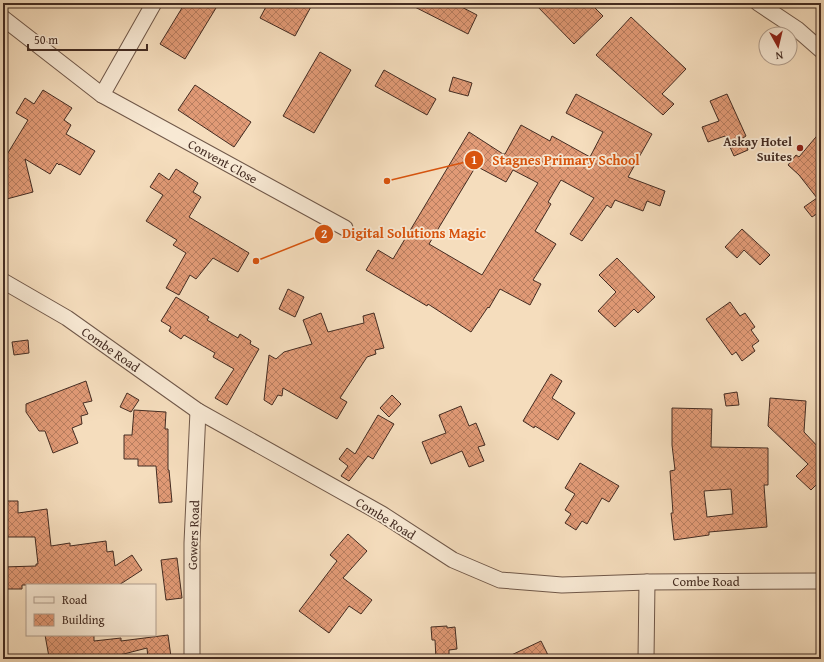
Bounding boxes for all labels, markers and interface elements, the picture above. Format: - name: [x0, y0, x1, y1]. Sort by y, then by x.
- scale bar: [28, 26, 147, 52]
- north arrow: [758, 26, 798, 66]
- text: 50 m: [34, 31, 58, 48]
- text: N: [774, 47, 784, 64]
- place label: Askay Hotel Suites: [723, 132, 792, 166]
- street label: Convent Close: [185, 135, 261, 188]
- marker: Askay Hotel Suites: [795, 143, 805, 153]
- callout: Stagnes Primary School: [464, 147, 648, 173]
- text: Stagnes Primary School: [492, 150, 640, 170]
- text: 1: [471, 151, 477, 168]
- callout: Digital Solutions Magic: [314, 221, 494, 247]
- text: Digital Solutions Magic: [342, 223, 487, 243]
- text: 2: [321, 225, 327, 242]
- street label: Combe Road: [78, 322, 144, 376]
- street label: Combe Road: [352, 493, 419, 544]
- street label: Gowers Road: [183, 500, 204, 570]
- street label: Combe Road: [672, 572, 740, 591]
- legend: [26, 584, 156, 636]
- text: Road: [62, 591, 88, 608]
- text: Building: [62, 611, 105, 628]

